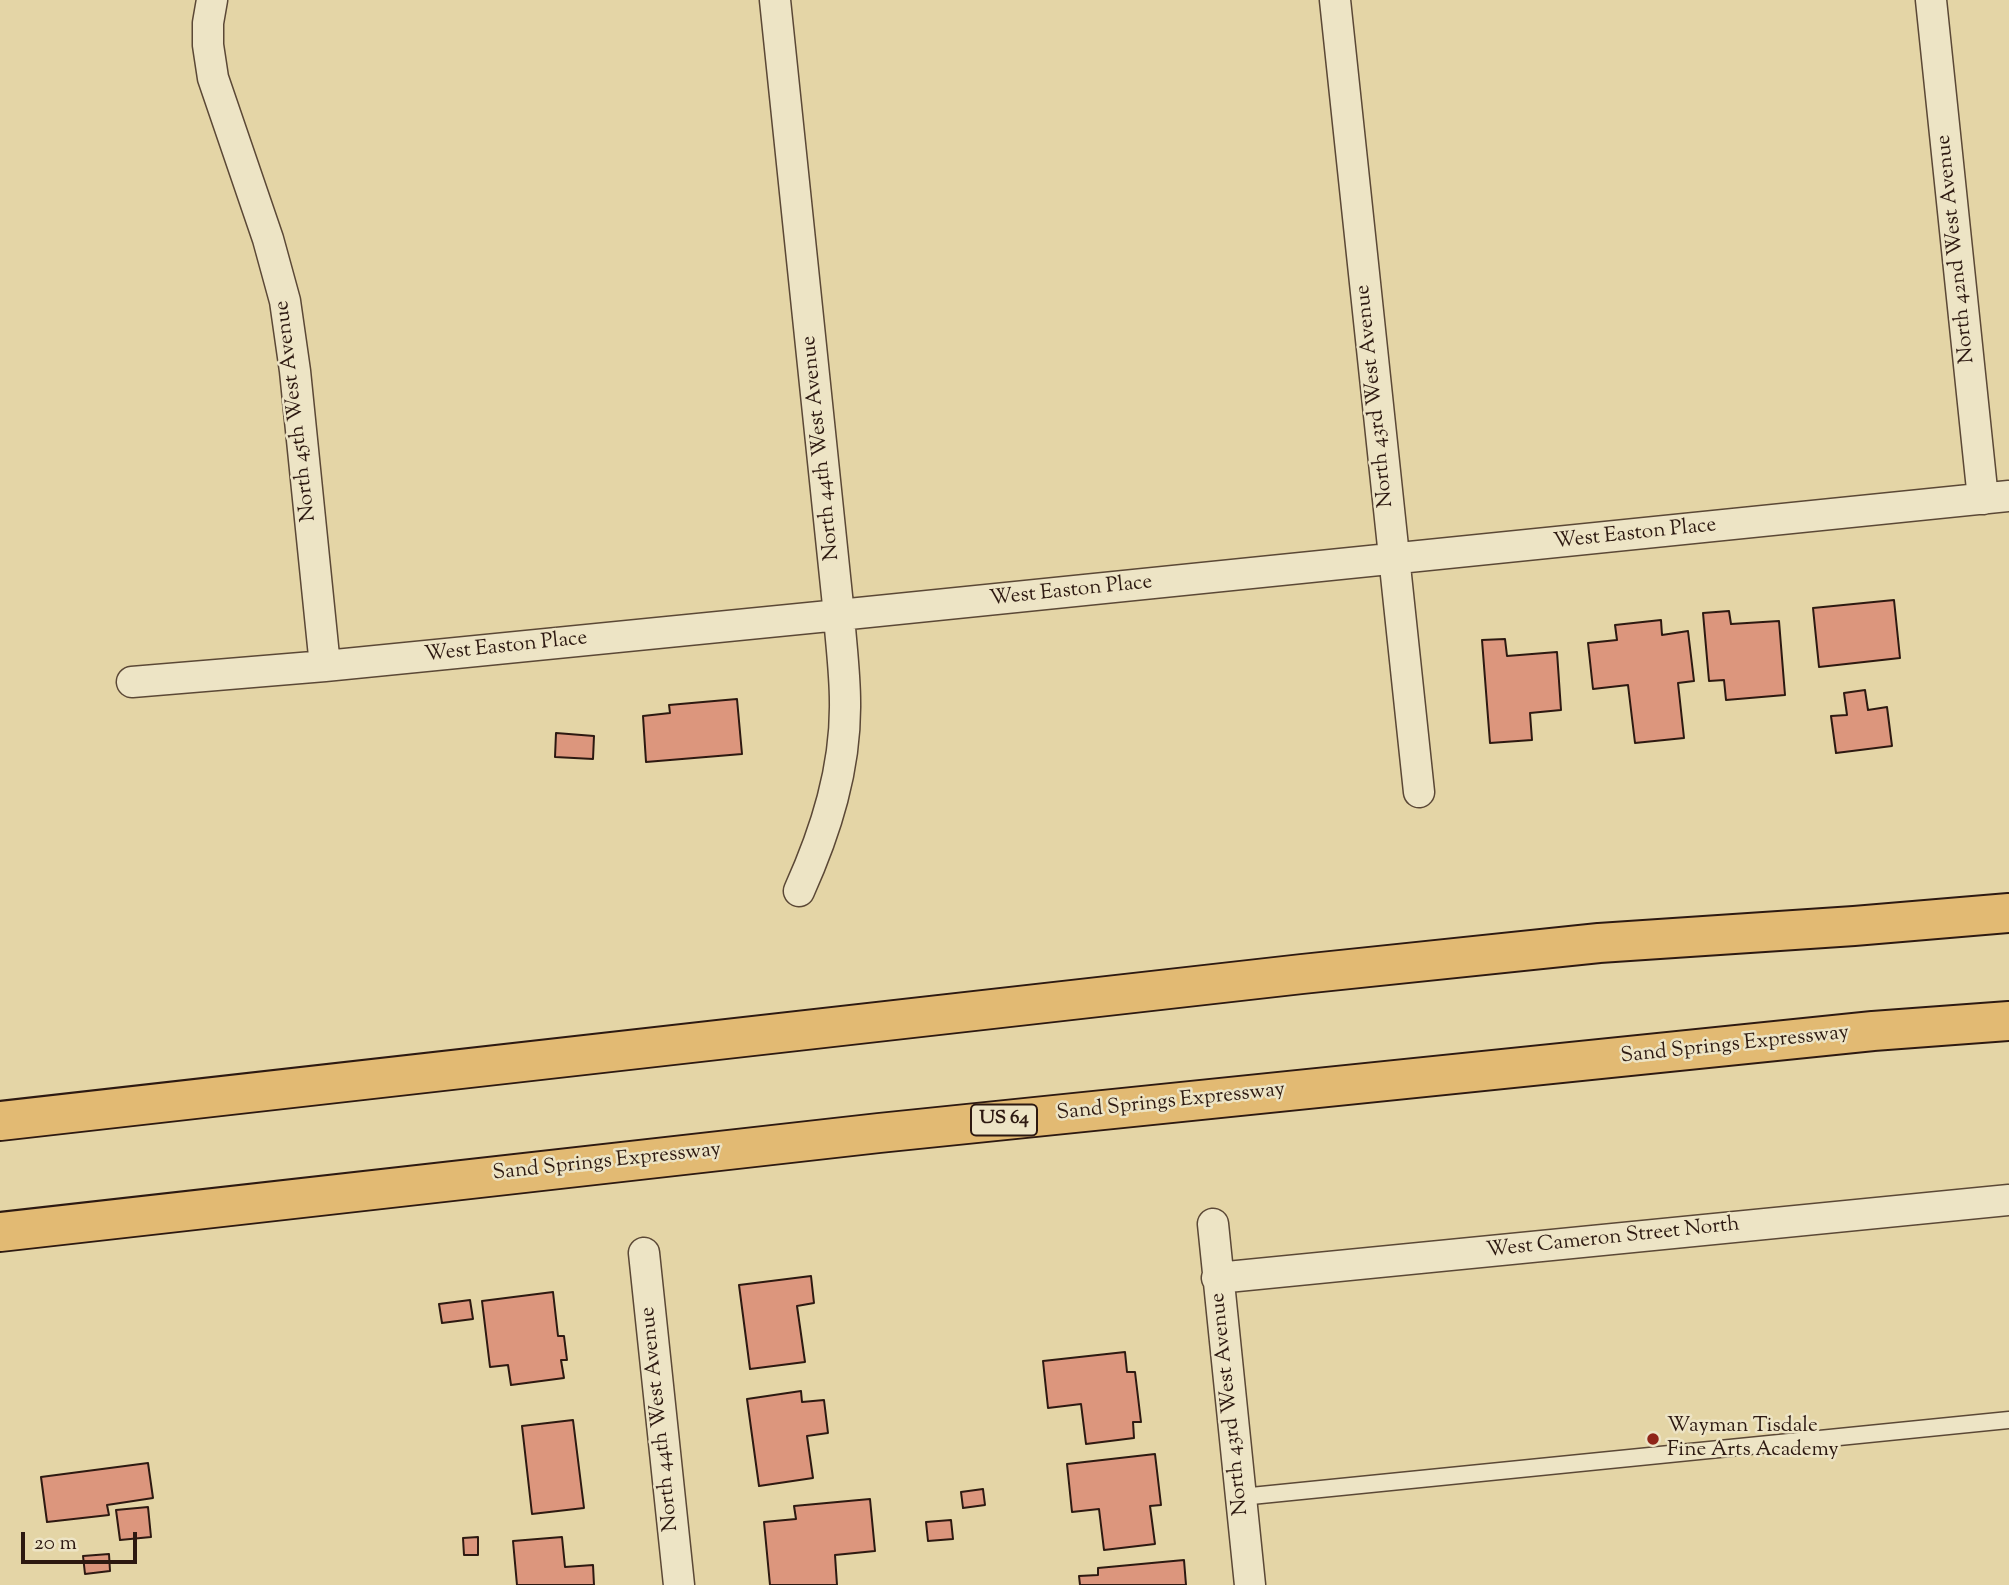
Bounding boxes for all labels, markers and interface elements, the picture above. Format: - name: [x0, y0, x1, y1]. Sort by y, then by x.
- street label: North 42nd West Avenue: [1932, 133, 1982, 365]
- street label: North 43rd West Avenue: [1352, 283, 1400, 509]
- street label: North 45th West Avenue: [271, 299, 323, 523]
- street label: North 44th West Avenue: [798, 334, 846, 562]
- street label: West Easton Place: [1552, 514, 1718, 556]
- street label: West Easton Place: [988, 571, 1154, 613]
- street label: West Easton Place: [423, 627, 589, 669]
- street label: Sand Springs Expressway: [1620, 1021, 1850, 1071]
- street label: Sand Springs Expressway: [1056, 1078, 1286, 1128]
- road number: US 64: [971, 1104, 1037, 1136]
- street label: Sand Springs Expressway: [492, 1138, 722, 1188]
- street label: West Cameron Street North: [1485, 1213, 1741, 1265]
- street label: North 43rd West Avenue: [1207, 1291, 1255, 1517]
- street label: North 44th West Avenue: [637, 1305, 685, 1533]
- place label: Wayman Tisdale Fine Arts Academy: [1667, 1414, 1839, 1464]
- marker: Wayman Tisdale Fine Arts Academy: [1645, 1431, 1661, 1447]
- scale bar: [24, 1518, 140, 1562]
- text: 20 m: [34, 1529, 77, 1559]

